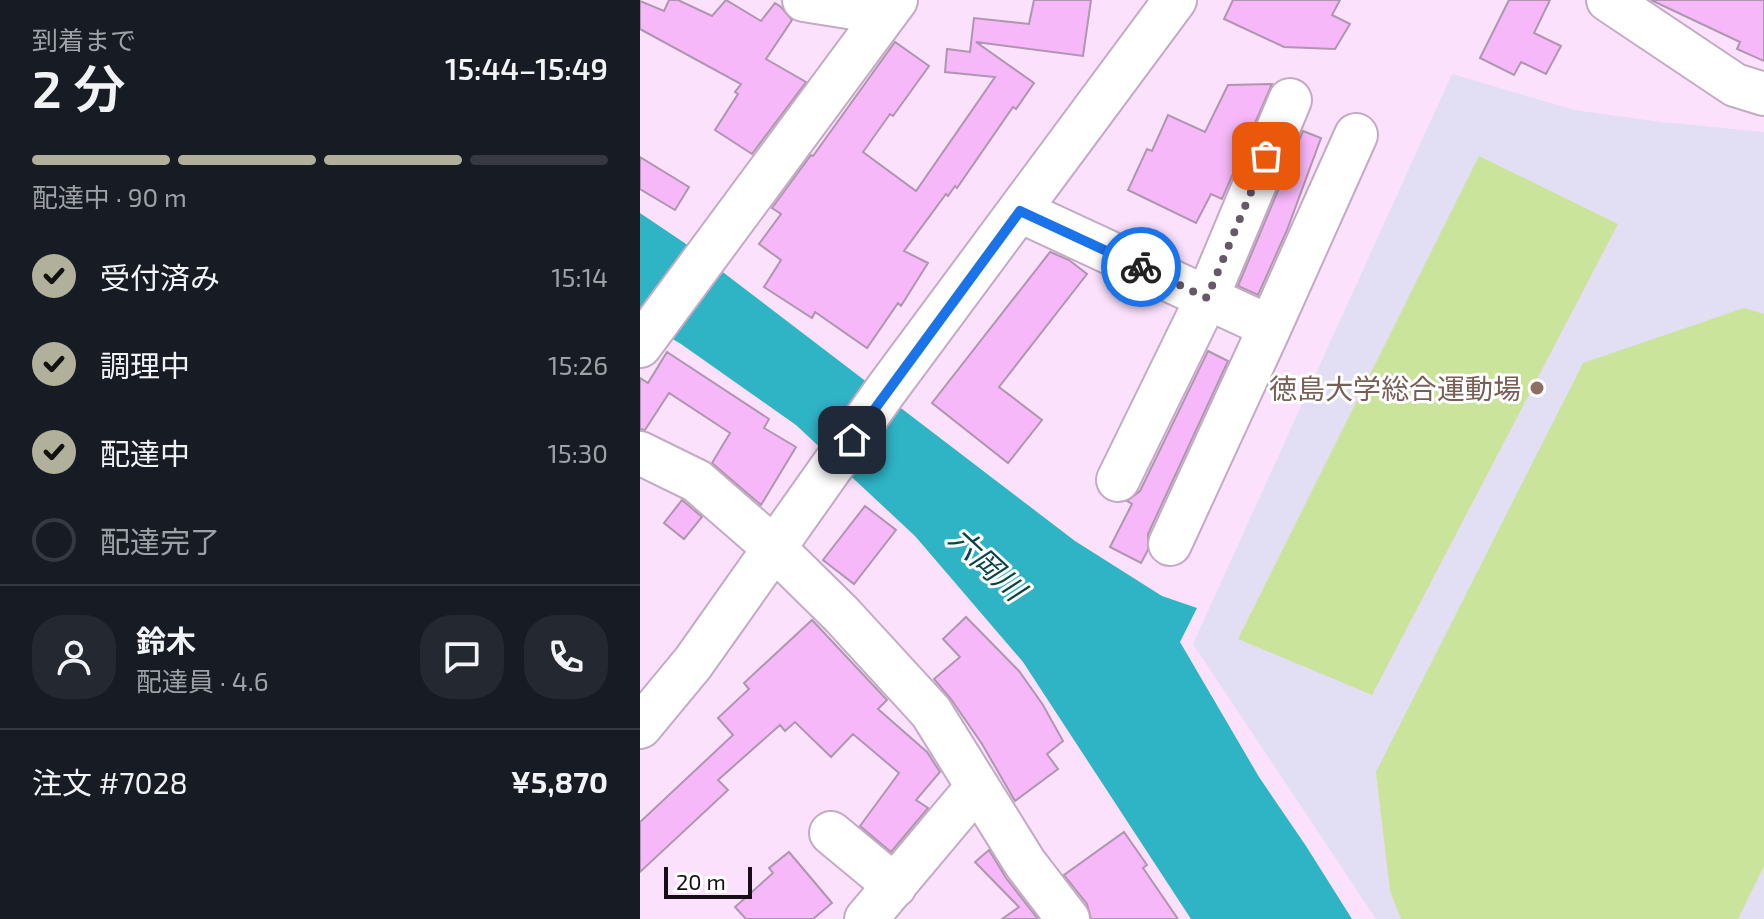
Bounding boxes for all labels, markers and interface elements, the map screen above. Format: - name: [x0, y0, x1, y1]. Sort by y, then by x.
- text: 到着まで: [32, 24, 136, 55]
- text: 15:44–15:49: [445, 50, 608, 86]
- text: 2 分: [32, 56, 125, 118]
- pin: [1232, 122, 1300, 190]
- icon: bag: [1244, 134, 1288, 178]
- text: 配達中 · 90 m: [32, 181, 187, 212]
- courier: [1101, 227, 1181, 307]
- icon: bike: [1119, 245, 1163, 289]
- icon: check: [32, 254, 76, 298]
- text: 受付済み: [100, 259, 220, 295]
- text: 15:14: [551, 261, 608, 292]
- icon: check: [32, 342, 76, 386]
- text: 調理中: [100, 347, 190, 383]
- text: 15:26: [548, 349, 608, 380]
- place label: 徳島大学総合運動場: [1269, 371, 1521, 405]
- marker: 徳島大学総合運動場: [1528, 379, 1546, 397]
- pin: [818, 406, 886, 474]
- icon: home: [830, 418, 874, 462]
- icon: check: [32, 430, 76, 474]
- text: 配達中: [100, 435, 190, 471]
- text: 15:30: [547, 437, 608, 468]
- water label: 六岡川: [943, 519, 1035, 609]
- text: 配達完了: [100, 523, 220, 559]
- button: person: [32, 615, 116, 699]
- button: chat: [420, 615, 504, 699]
- button: phone: [524, 615, 608, 699]
- text: 鈴木: [136, 622, 196, 658]
- text: 配達員 · 4.6: [136, 665, 269, 696]
- text: ¥5,870: [511, 763, 608, 799]
- text: 注文 #7028: [32, 764, 188, 800]
- scale bar: [664, 863, 752, 899]
- text: 20 m: [676, 868, 726, 894]

